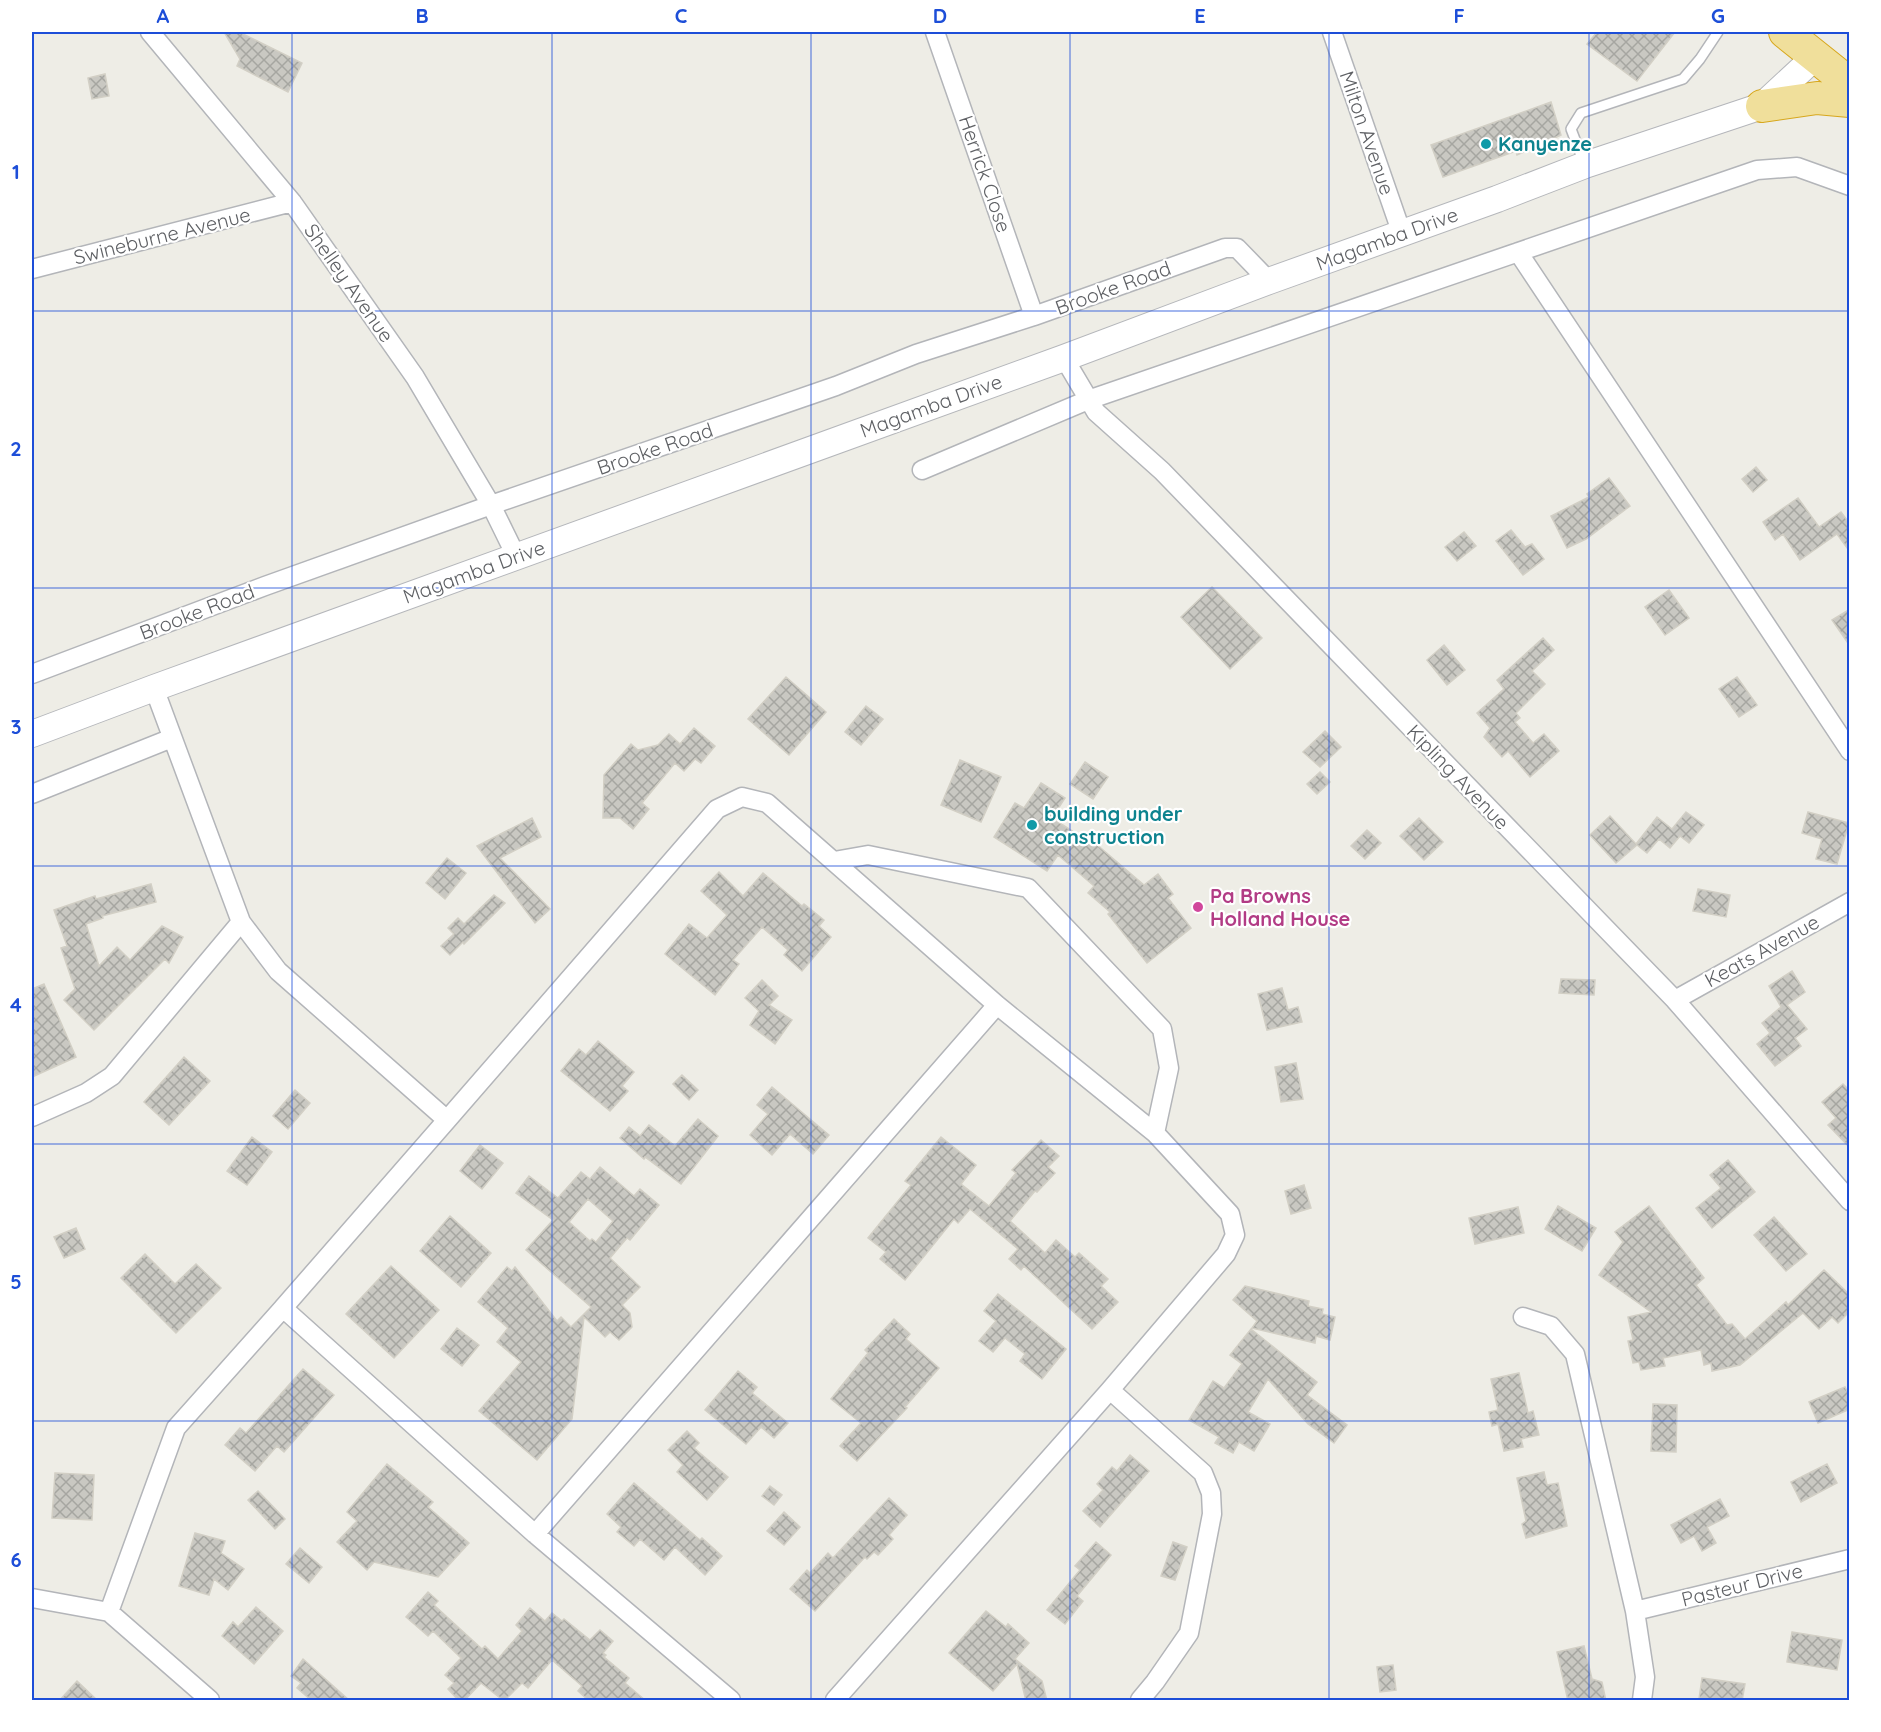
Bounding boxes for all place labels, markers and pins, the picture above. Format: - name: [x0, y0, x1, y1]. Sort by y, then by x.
- place label: Kanyenze: [1498, 131, 1592, 156]
- marker: Kanyenze: [1479, 137, 1493, 151]
- place label: building under construction: [1044, 801, 1183, 849]
- marker: building under construction: [1025, 818, 1039, 832]
- place label: Pa Browns Holland House: [1210, 883, 1350, 931]
- marker: Pa Browns Holland House: [1191, 900, 1205, 914]

